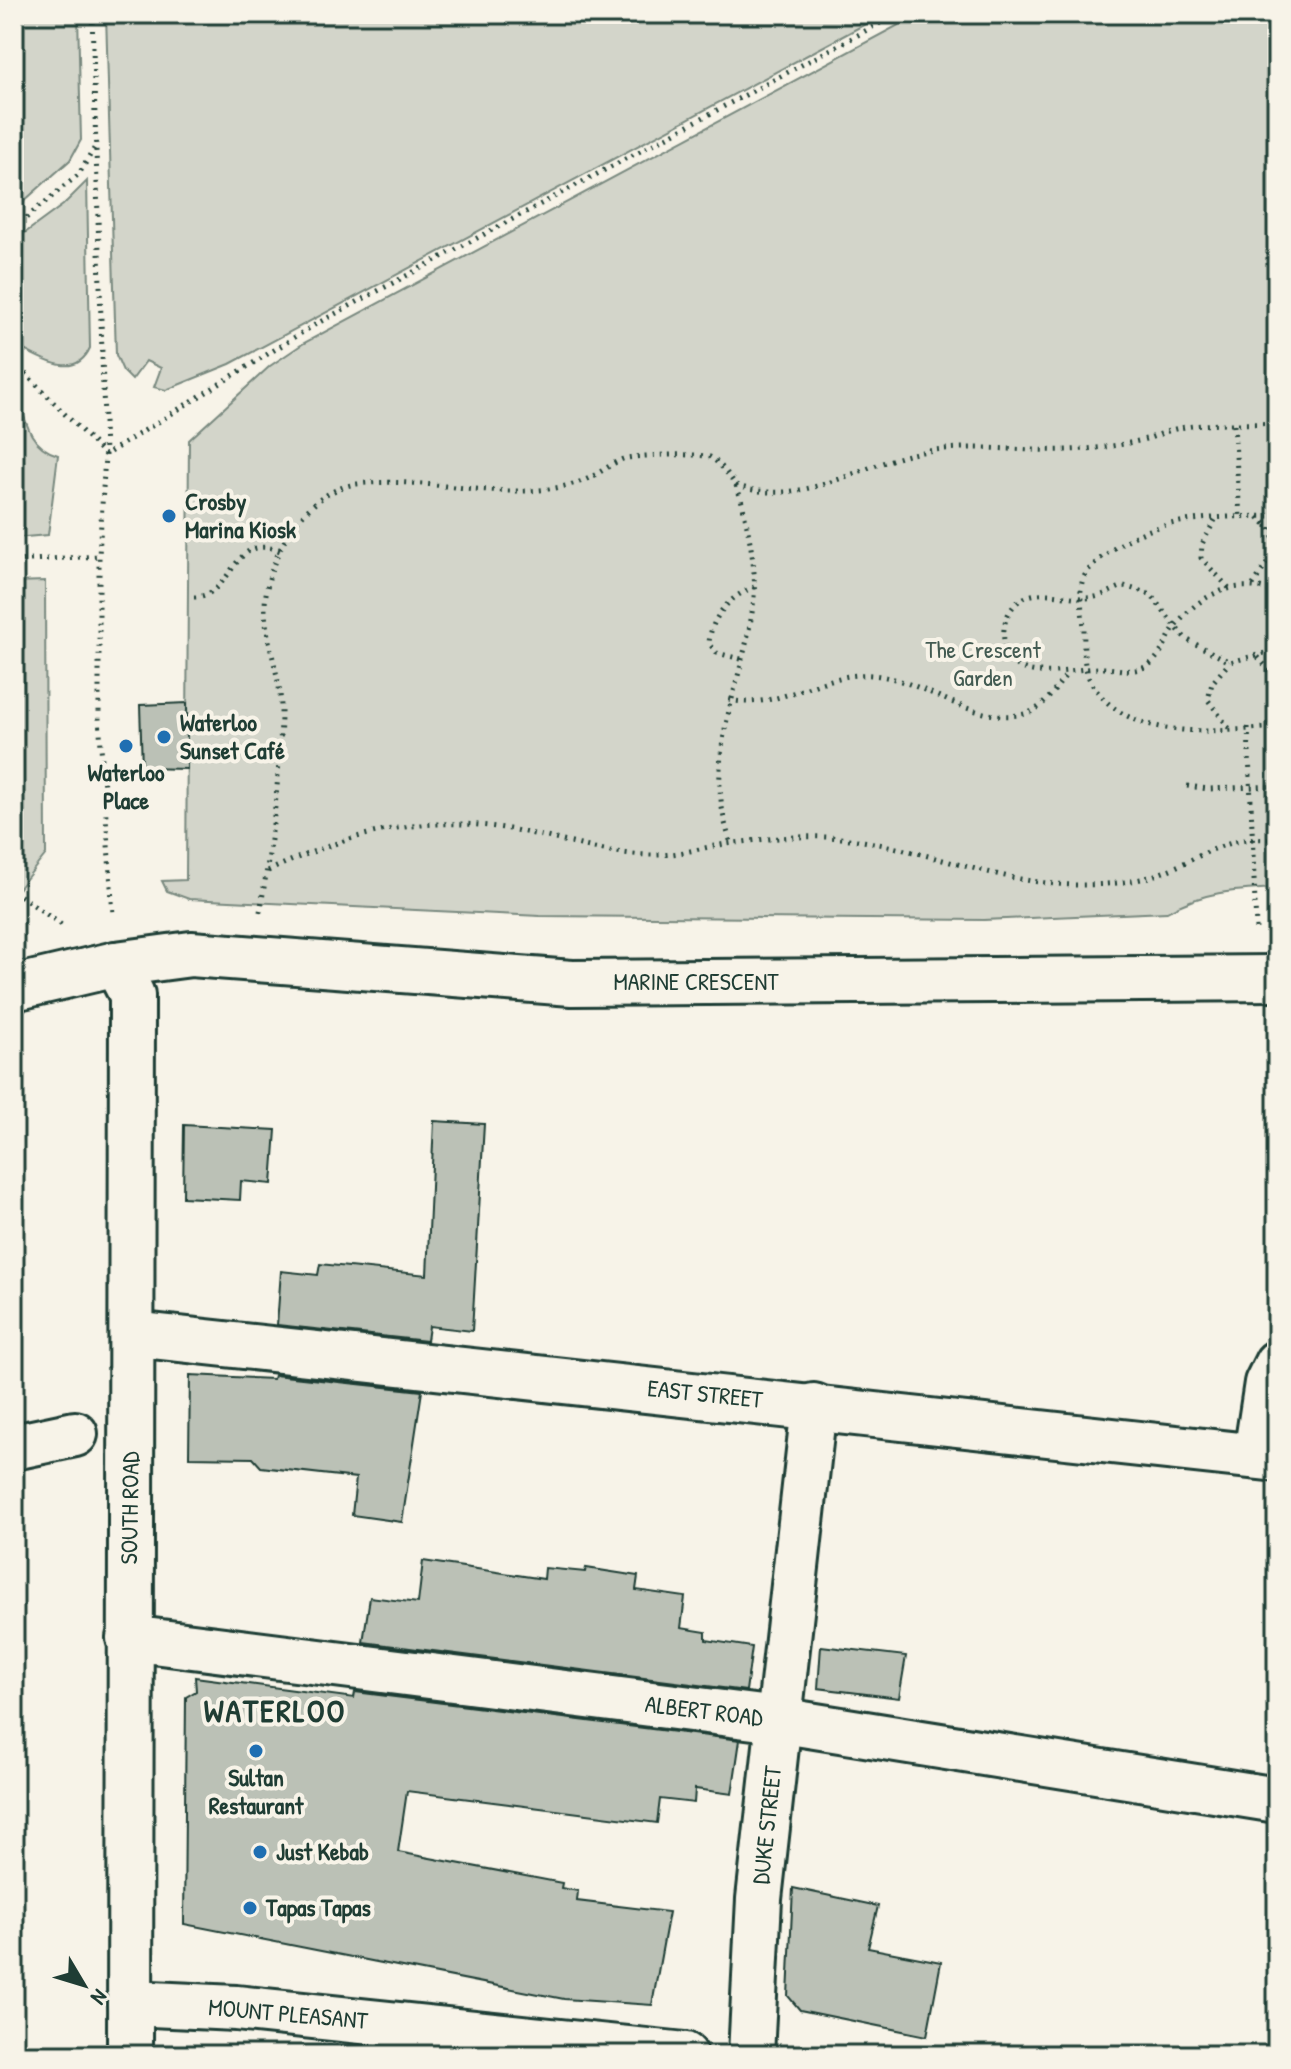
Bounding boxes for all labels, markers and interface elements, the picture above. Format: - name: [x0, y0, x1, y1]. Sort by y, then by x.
- place label: Crosby Marina Kiosk: [185, 485, 296, 545]
- marker: Crosby Marina Kiosk: [160, 507, 178, 525]
- park label: The Crescent Garden: [925, 633, 1042, 693]
- place label: Waterloo Sunset Café: [180, 706, 285, 766]
- marker: Waterloo Sunset Café: [155, 728, 173, 746]
- marker: Waterloo Place: [117, 737, 135, 755]
- place label: Waterloo Place: [88, 756, 165, 816]
- street label: MARINE CRESCENT: [614, 965, 779, 997]
- street label: EAST STREET: [646, 1371, 765, 1415]
- street label: SOUTH ROAD: [112, 1451, 146, 1565]
- street label: ALBERT ROAD: [643, 1687, 765, 1733]
- district label: WATERLOO: [204, 1689, 346, 1732]
- marker: Sultan Restaurant: [247, 1742, 265, 1760]
- place label: Sultan Restaurant: [209, 1761, 304, 1821]
- street label: DUKE STREET: [744, 1763, 788, 1886]
- place label: Just Kebab: [276, 1835, 369, 1867]
- marker: Just Kebab: [251, 1843, 269, 1861]
- place label: Tapas Tapas: [265, 1891, 371, 1924]
- marker: Tapas Tapas: [241, 1899, 259, 1917]
- north arrow: [44, 1945, 124, 2025]
- text: N: [84, 1983, 115, 2011]
- street label: MOUNT PLEASANT: [207, 1990, 370, 2036]

